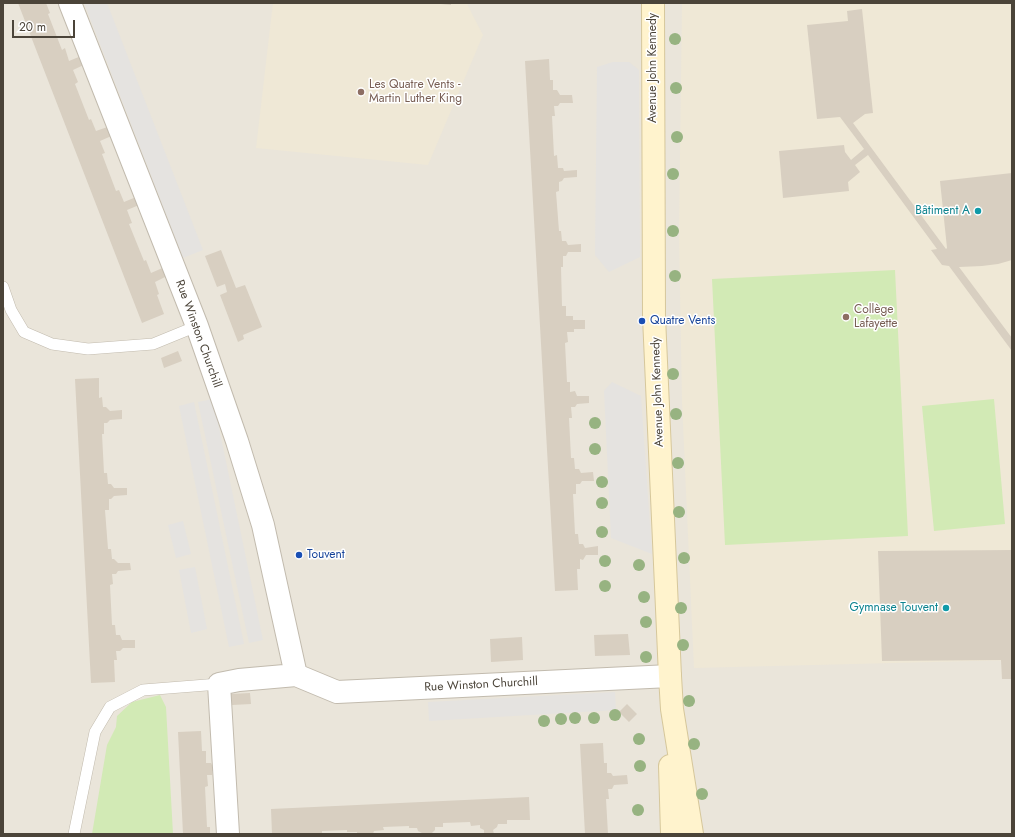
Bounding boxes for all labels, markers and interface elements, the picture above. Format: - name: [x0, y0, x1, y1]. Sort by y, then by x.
- scale bar: [14, 12, 77, 38]
- street label: Avenue John Kennedy: [646, 13, 660, 123]
- text: 20 m: [19, 18, 46, 36]
- place label: Les Quatre Vents - Martin Luther King: [369, 78, 462, 106]
- marker: Les Quatre Vents - Martin Luther King: [356, 87, 366, 97]
- place label: Bâtiment A: [915, 204, 970, 218]
- marker: Bâtiment A: [973, 206, 983, 216]
- street label: Rue Winston Churchill: [172, 278, 224, 390]
- place label: Collège Lafayette: [854, 303, 898, 331]
- marker: Collège Lafayette: [841, 312, 851, 322]
- place label: Quatre Vents: [650, 314, 715, 328]
- marker: Quatre Vents: [637, 316, 647, 326]
- street label: Avenue John Kennedy: [649, 337, 667, 447]
- place label: Touvent: [307, 548, 345, 562]
- marker: Touvent: [294, 550, 304, 560]
- place label: Gymnase Touvent: [850, 601, 938, 615]
- marker: Gymnase Touvent: [941, 603, 951, 613]
- street label: Rue Winston Churchill: [424, 675, 538, 695]

